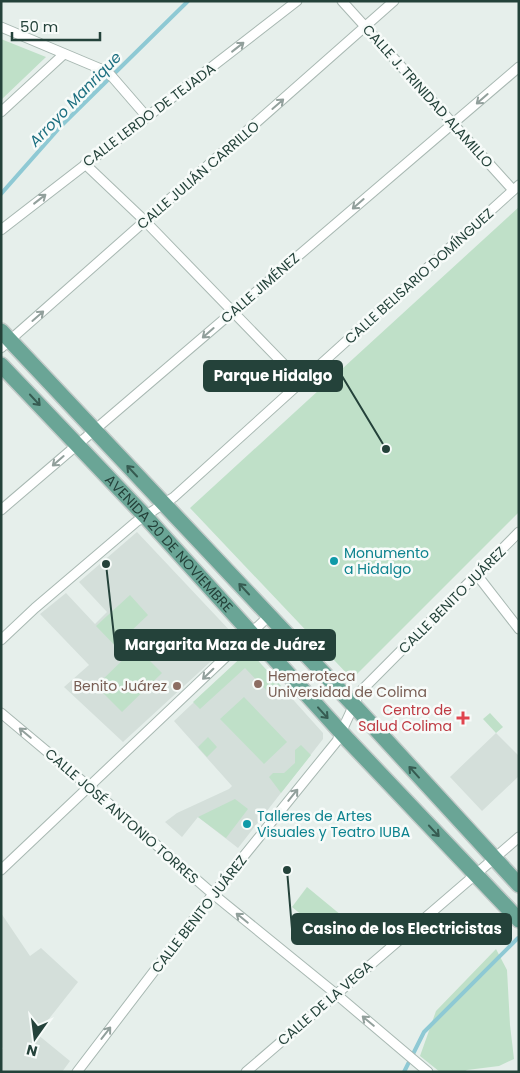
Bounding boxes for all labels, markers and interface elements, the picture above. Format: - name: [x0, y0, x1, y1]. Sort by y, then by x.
- scale bar: [12, 10, 100, 42]
- text: 50 m: [20, 16, 58, 37]
- street label: CALLE J. TRINIDAD ALAMILLO: [358, 20, 498, 172]
- one-way arrow: [231, 42, 245, 52]
- water label: Arroyo Manrique: [24, 47, 126, 152]
- street label: CALLE LERDO DE TEJADA: [79, 58, 219, 172]
- one-way arrow: [475, 93, 488, 104]
- one-way arrow: [271, 98, 284, 110]
- street label: CALLE JULIÁN CARRILLO: [132, 116, 264, 234]
- one-way arrow: [33, 194, 46, 205]
- one-way arrow: [352, 199, 365, 210]
- street label: CALLE BELISARIO DOMÍNGUEZ: [340, 204, 498, 348]
- street label: CALLE JIMÉNEZ: [216, 248, 304, 328]
- one-way arrow: [31, 310, 44, 321]
- one-way arrow: [202, 327, 215, 338]
- callout: Parque Hidalgo: [204, 361, 342, 391]
- text: Parque Hidalgo: [214, 365, 333, 386]
- one-way arrow: [29, 394, 41, 407]
- one-way arrow: [52, 455, 65, 467]
- one-way arrow: [126, 464, 138, 477]
- street label: AVENIDA 20 DE NOVIEMBRE: [100, 470, 238, 617]
- street label: CALLE BENITO JUÁREZ: [394, 542, 510, 658]
- place label: Monumento a Hidalgo: [344, 543, 429, 579]
- marker: Monumento a Hidalgo: [328, 555, 340, 567]
- one-way arrow: [238, 583, 250, 595]
- callout: Margarita Maza de Juárez: [115, 630, 335, 660]
- text: Margarita Maza de Juárez: [125, 634, 325, 655]
- place label: Hemeroteca Universidad de Colima: [268, 666, 427, 702]
- one-way arrow: [202, 668, 215, 680]
- place label: Benito Juárez: [73, 676, 167, 696]
- marker: Hemeroteca Universidad de Colima: [252, 678, 264, 690]
- marker: Benito Juárez: [171, 680, 183, 692]
- place label: Centro de Salud Colima: [358, 700, 452, 736]
- one-way arrow: [317, 706, 329, 719]
- marker: Centro de Salud Colima: [456, 711, 470, 725]
- one-way arrow: [19, 728, 32, 739]
- street label: CALLE JOSÉ ANTONIO TORRES: [41, 744, 203, 888]
- one-way arrow: [408, 765, 420, 778]
- one-way arrow: [287, 789, 298, 802]
- place label: Talleres de Artes Visuales y Teatro IUBA: [257, 806, 410, 842]
- marker: Talleres de Artes Visuales y Teatro IUBA: [241, 818, 253, 830]
- one-way arrow: [428, 825, 440, 838]
- street label: CALLE BENITO JUÁREZ: [147, 851, 251, 977]
- one-way arrow: [236, 912, 249, 923]
- callout: Casino de los Electricistas: [292, 914, 511, 944]
- text: Casino de los Electricistas: [302, 918, 502, 939]
- street label: CALLE DE LA VEGA: [273, 956, 377, 1050]
- north arrow: [10, 1013, 60, 1063]
- one-way arrow: [361, 1015, 374, 1027]
- one-way arrow: [101, 1027, 112, 1040]
- text: N: [24, 1040, 39, 1062]

